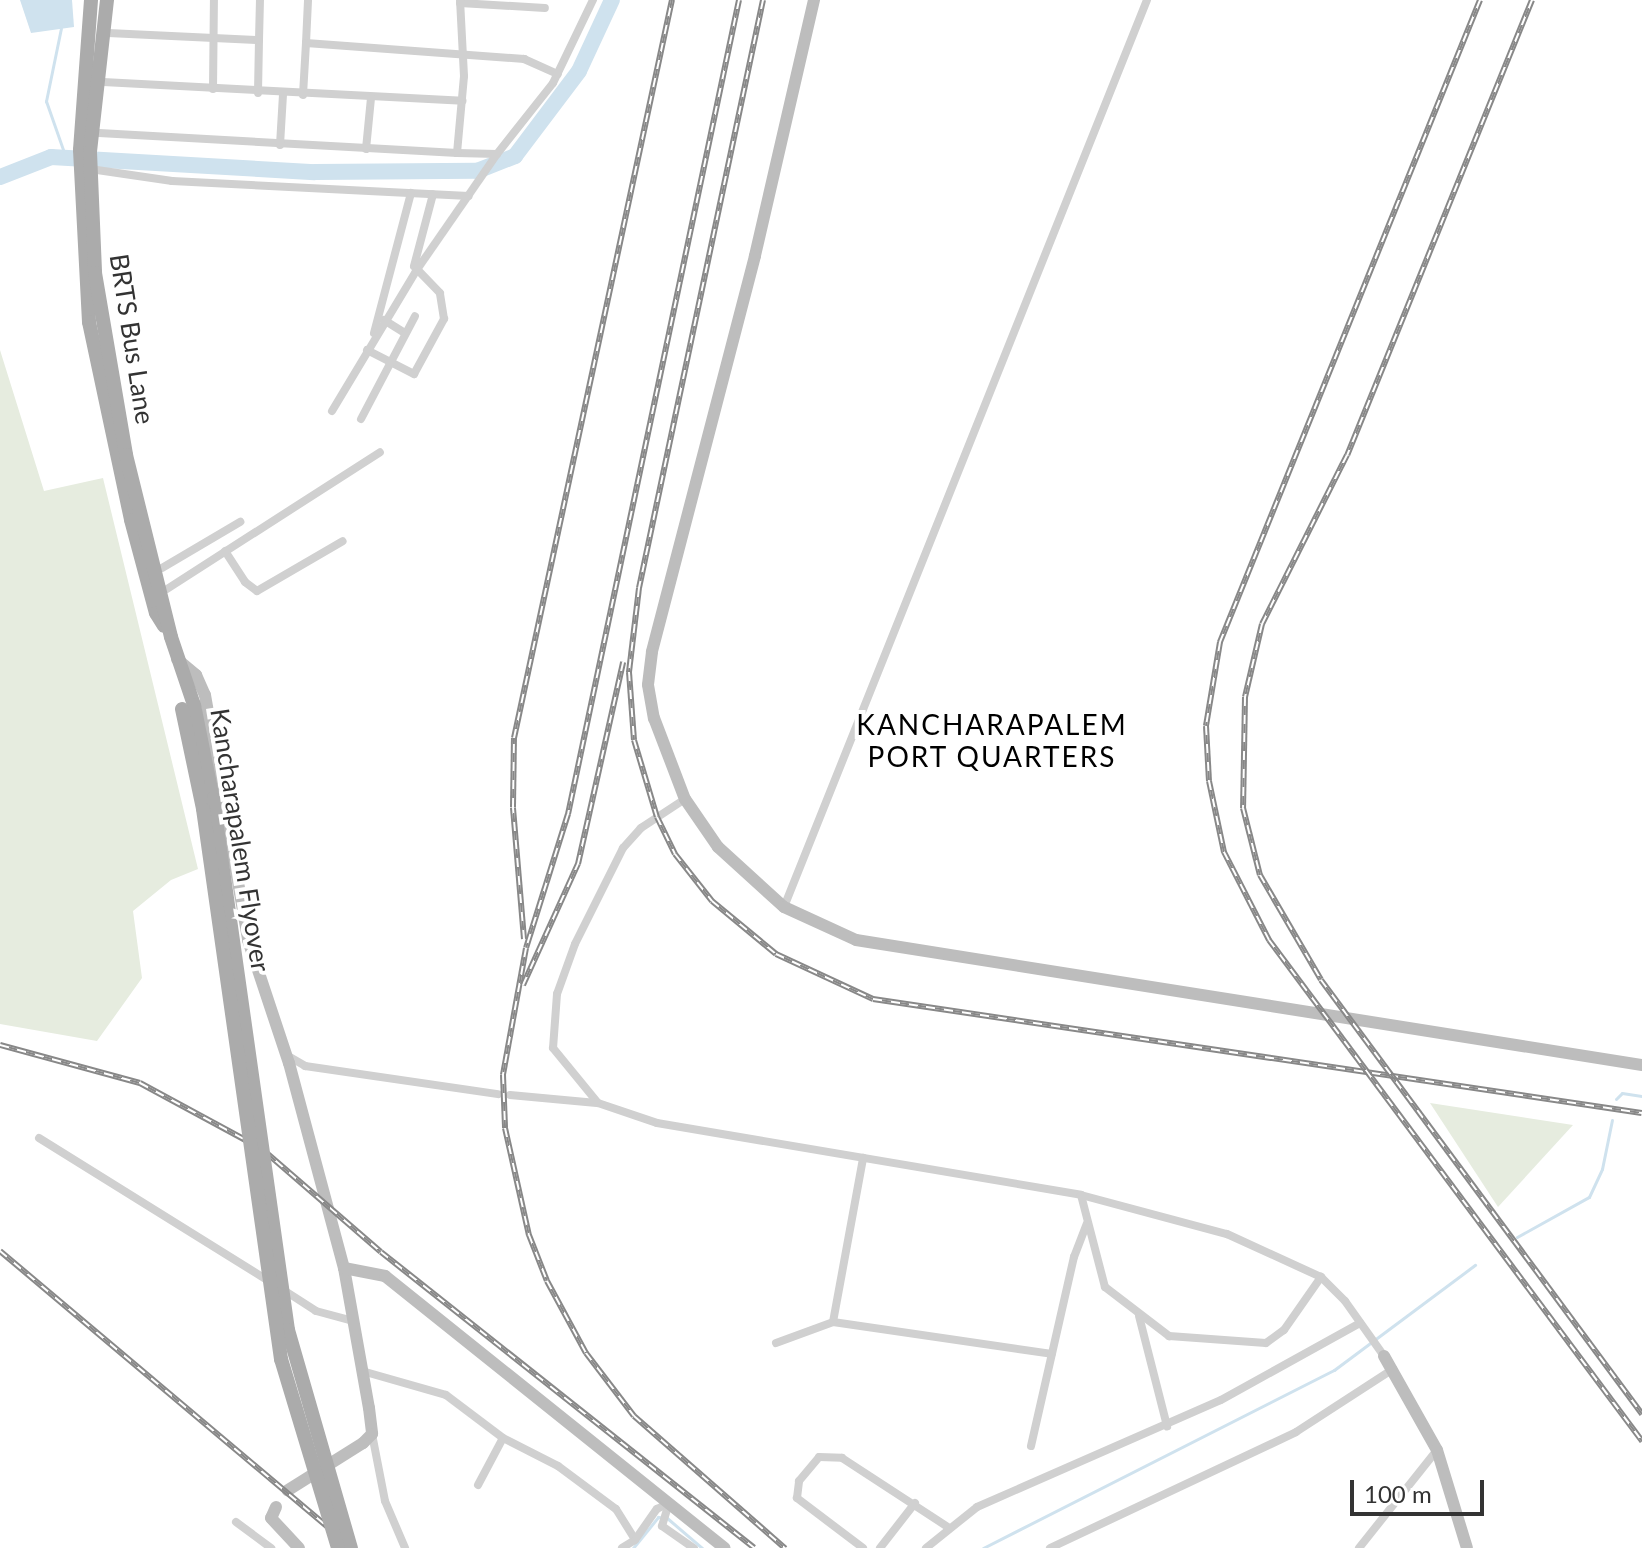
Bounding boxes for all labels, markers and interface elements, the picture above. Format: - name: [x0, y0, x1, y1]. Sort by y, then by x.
- street label: BRTS Bus Lane: [103, 252, 161, 426]
- street label: Kancharapalem Flyover: [204, 706, 276, 974]
- district label: KANCHARAPALEM PORT QUARTERS: [856, 707, 1128, 773]
- scale bar: [1354, 1464, 1488, 1514]
- text: 100 m: [1364, 1479, 1432, 1508]

